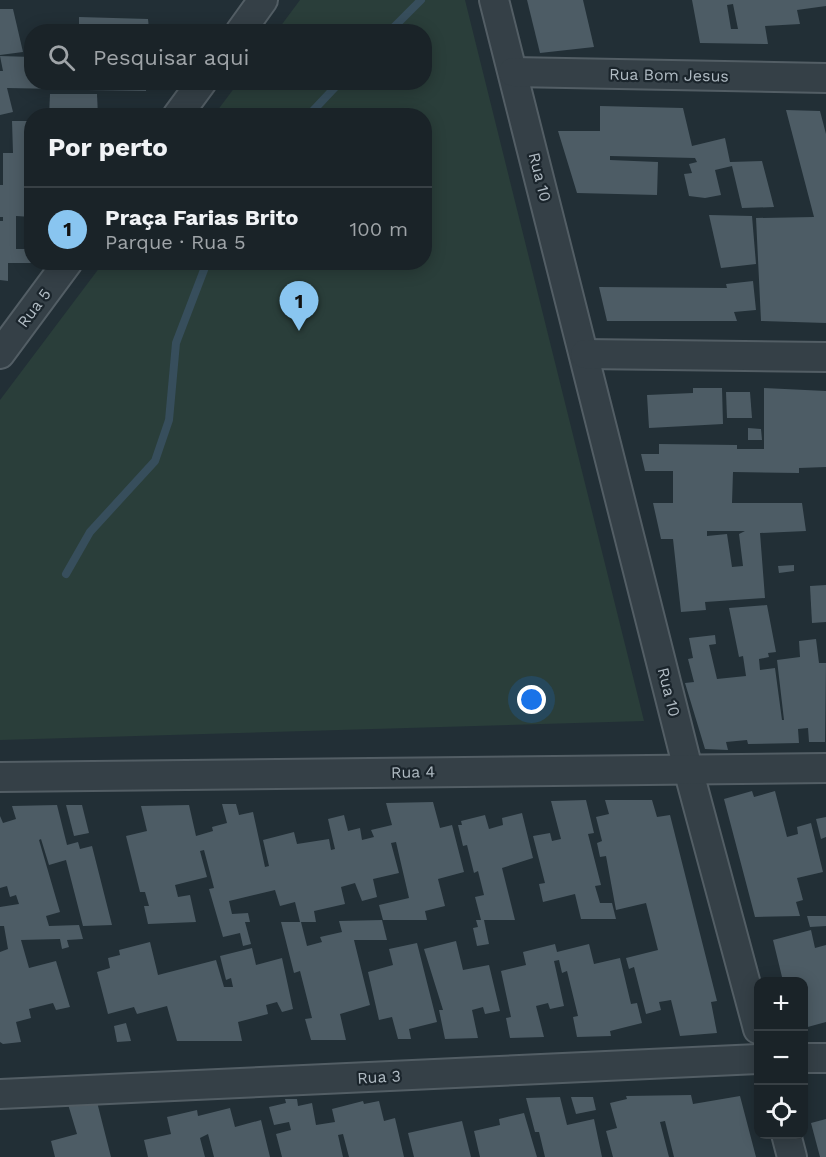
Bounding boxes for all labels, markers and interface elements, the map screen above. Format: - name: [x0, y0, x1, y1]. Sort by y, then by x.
- search box: [24, 24, 432, 90]
- icon: search: [45, 41, 78, 74]
- text: Pesquisar aqui: [93, 45, 249, 70]
- street label: Rua Bom Jesus: [609, 64, 729, 86]
- text: Por perto: [48, 132, 168, 162]
- street label: Rua 10: [525, 150, 555, 204]
- text: Praça Farias Brito: [105, 205, 299, 230]
- text: 1: [63, 217, 72, 241]
- text: 100 m: [349, 217, 408, 241]
- text: Parque · Rua 5: [105, 230, 246, 254]
- pin: 1: [280, 282, 318, 331]
- street label: Rua 5: [13, 285, 55, 331]
- street label: Rua 10: [654, 665, 684, 719]
- your location: [517, 685, 546, 714]
- street label: Rua 4: [391, 762, 436, 782]
- map controls: [754, 977, 808, 1139]
- button: +: [754, 977, 808, 1031]
- button: −: [754, 1031, 808, 1085]
- street label: Rua 3: [357, 1066, 401, 1088]
- button: locate: [754, 1085, 808, 1139]

